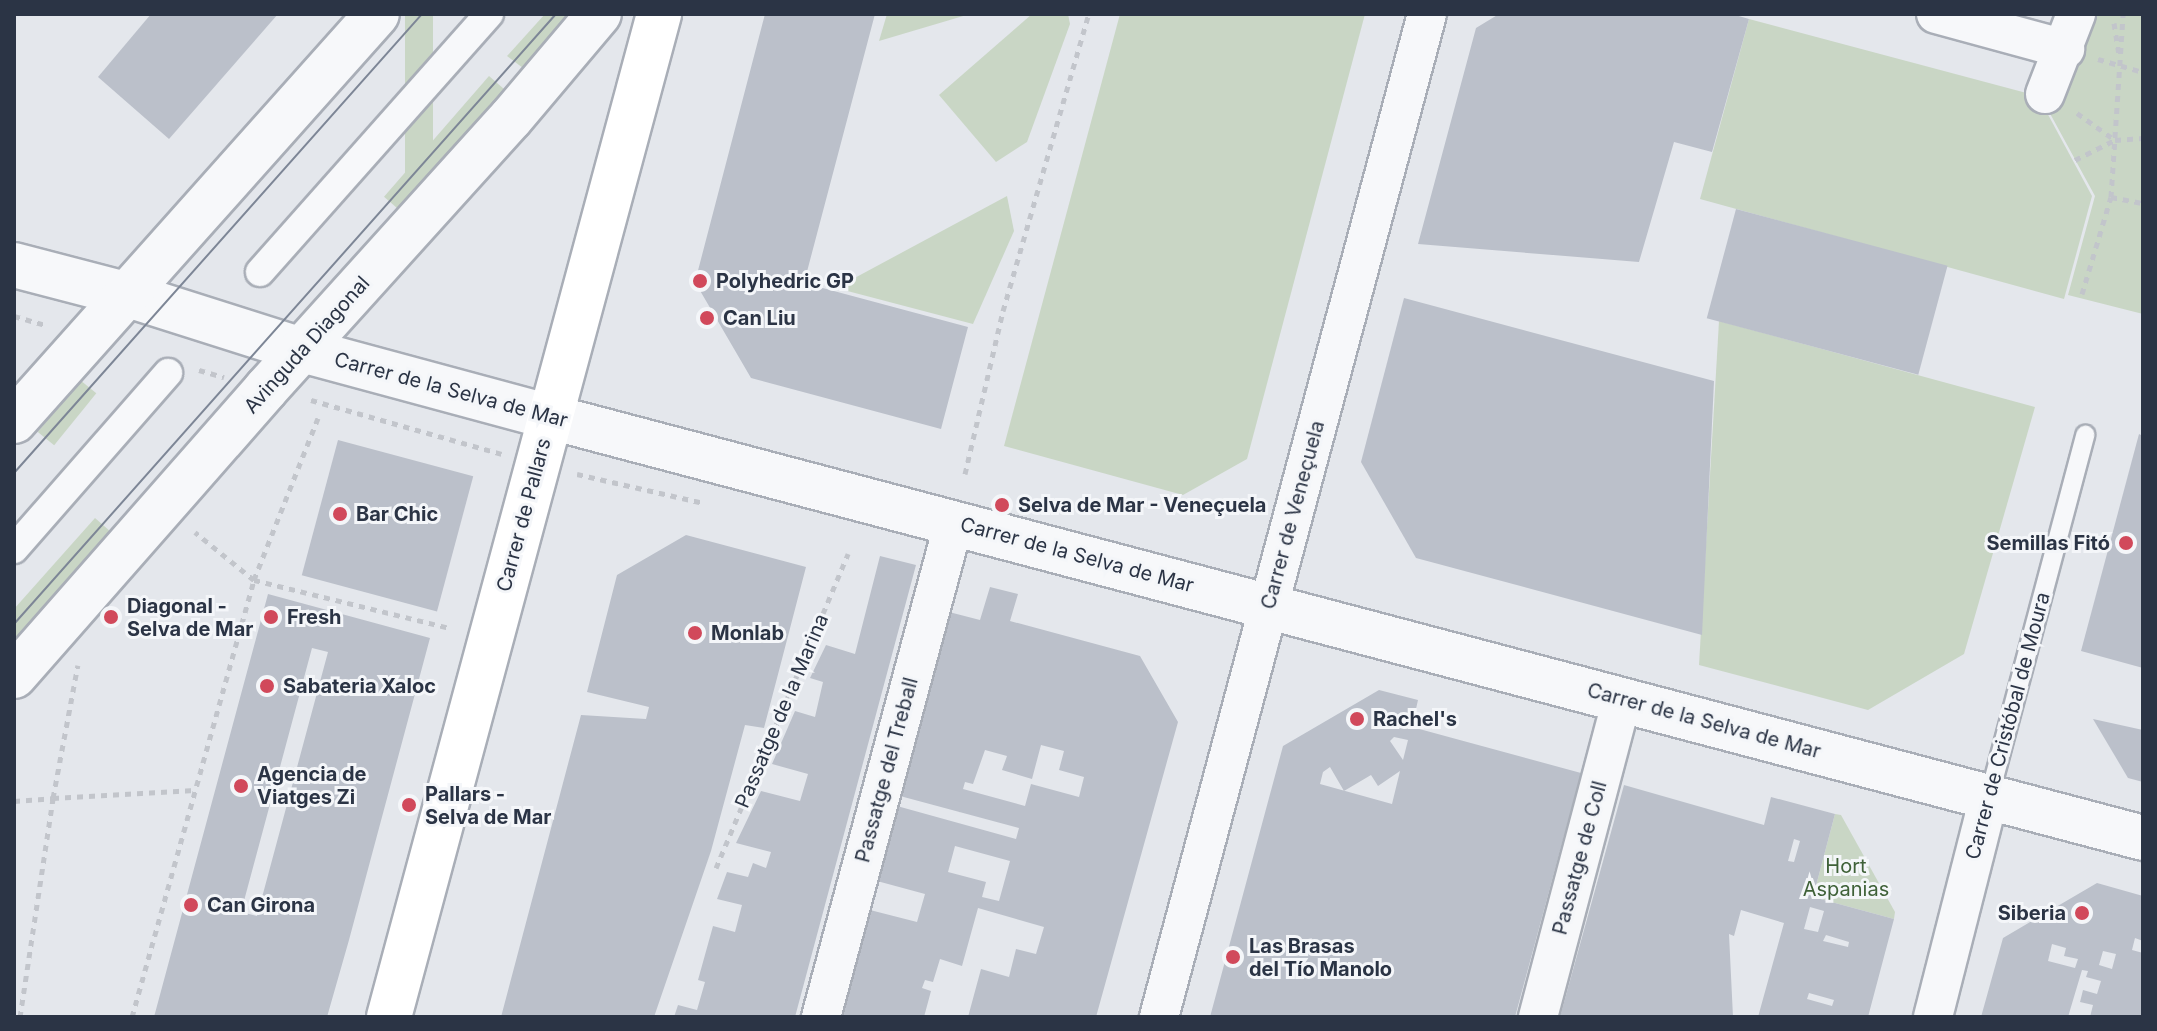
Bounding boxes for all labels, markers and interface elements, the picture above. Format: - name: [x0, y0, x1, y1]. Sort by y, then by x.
- place label: Polyhedric GP: [716, 269, 854, 293]
- street label: Avinguda Diagonal: [239, 272, 375, 418]
- marker: Polyhedric GP: [691, 272, 709, 290]
- place label: Can Liu: [723, 306, 796, 330]
- marker: Can Liu: [698, 309, 716, 327]
- street label: Carrer de la Selva de Mar: [332, 347, 570, 433]
- street label: Carrer de Veneçuela: [1256, 418, 1330, 612]
- street label: Carrer de Pallars: [492, 435, 556, 595]
- place label: Selva de Mar - Veneçuela: [1018, 493, 1266, 517]
- marker: Selva de Mar - Veneçuela: [993, 496, 1011, 514]
- place label: Bar Chic: [356, 502, 438, 526]
- marker: Bar Chic: [331, 505, 349, 523]
- street label: Carrer de la Selva de Mar: [958, 512, 1196, 598]
- place label: Semillas Fitó: [1986, 531, 2110, 555]
- marker: Semillas Fitó: [2117, 534, 2135, 552]
- street label: Carrer de Cristóbal de Moura: [1961, 590, 2055, 862]
- place label: Diagonal - Selva de Mar: [127, 594, 253, 641]
- place label: Fresh: [287, 605, 342, 629]
- marker: Diagonal - Selva de Mar: [102, 608, 120, 626]
- marker: Fresh: [262, 608, 280, 626]
- street label: Passatge de la Marina: [730, 610, 834, 812]
- place label: Monlab: [711, 621, 784, 645]
- marker: Monlab: [686, 624, 704, 642]
- place label: Sabateria Xaloc: [283, 674, 436, 698]
- street label: Passatge del Treball: [851, 675, 923, 865]
- marker: Sabateria Xaloc: [258, 677, 276, 695]
- street label: Carrer de la Selva de Mar: [1585, 678, 1823, 764]
- place label: Rachel's: [1373, 707, 1457, 731]
- marker: Rachel's: [1348, 710, 1366, 728]
- place label: Agencia de Viatges Zi: [257, 762, 367, 809]
- marker: Agencia de Viatges Zi: [232, 777, 250, 795]
- street label: Passatge de Coll: [1548, 779, 1612, 937]
- place label: Pallars - Selva de Mar: [425, 782, 551, 829]
- marker: Pallars - Selva de Mar: [400, 796, 418, 814]
- park label: Hort Aspanias: [1803, 854, 1889, 901]
- place label: Can Girona: [207, 893, 315, 917]
- marker: Can Girona: [182, 896, 200, 914]
- place label: Siberia: [1998, 901, 2066, 925]
- marker: Siberia: [2073, 904, 2091, 922]
- place label: Las Brasas del Tío Manolo: [1249, 934, 1392, 981]
- marker: Las Brasas del Tío Manolo: [1224, 948, 1242, 966]

